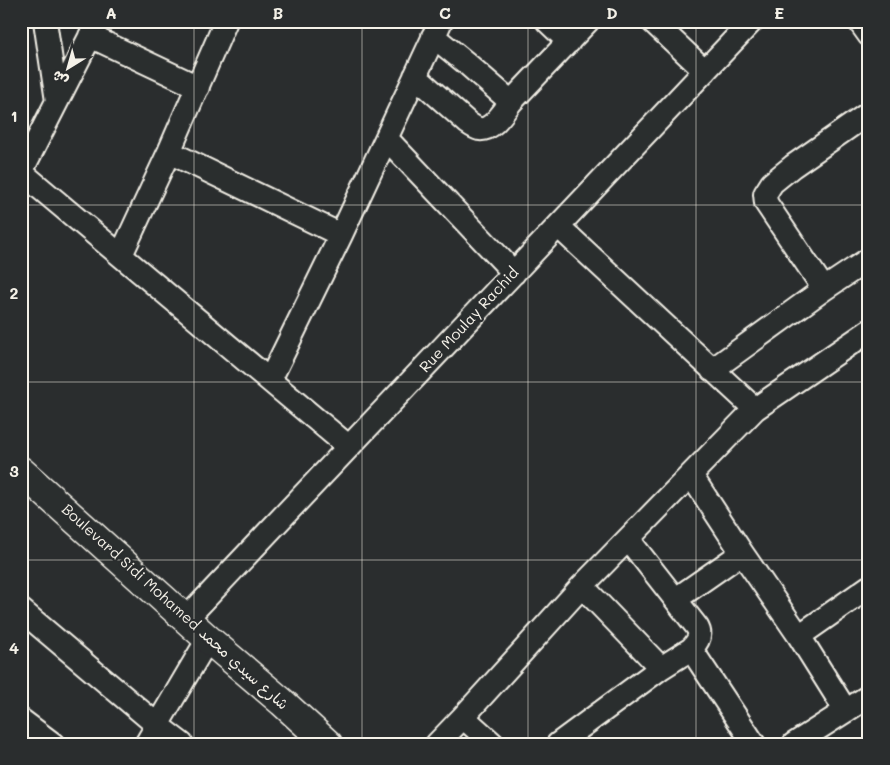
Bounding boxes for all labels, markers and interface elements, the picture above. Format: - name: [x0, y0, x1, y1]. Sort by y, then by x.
- text: A: [105, 2, 117, 23]
- text: B: [273, 2, 283, 23]
- text: C: [439, 2, 451, 23]
- text: D: [606, 2, 618, 23]
- text: E: [774, 2, 784, 23]
- north arrow: [42, 42, 92, 92]
- text: ش: [48, 67, 72, 91]
- text: 1: [10, 105, 18, 126]
- street label: Rue Moulay Rachid: [414, 262, 522, 376]
- text: 2: [10, 282, 19, 303]
- text: 3: [9, 460, 19, 481]
- street label: Boulevard Sidi Mohamed شارع سيدي محمد: [57, 499, 293, 715]
- text: 4: [9, 637, 19, 658]

